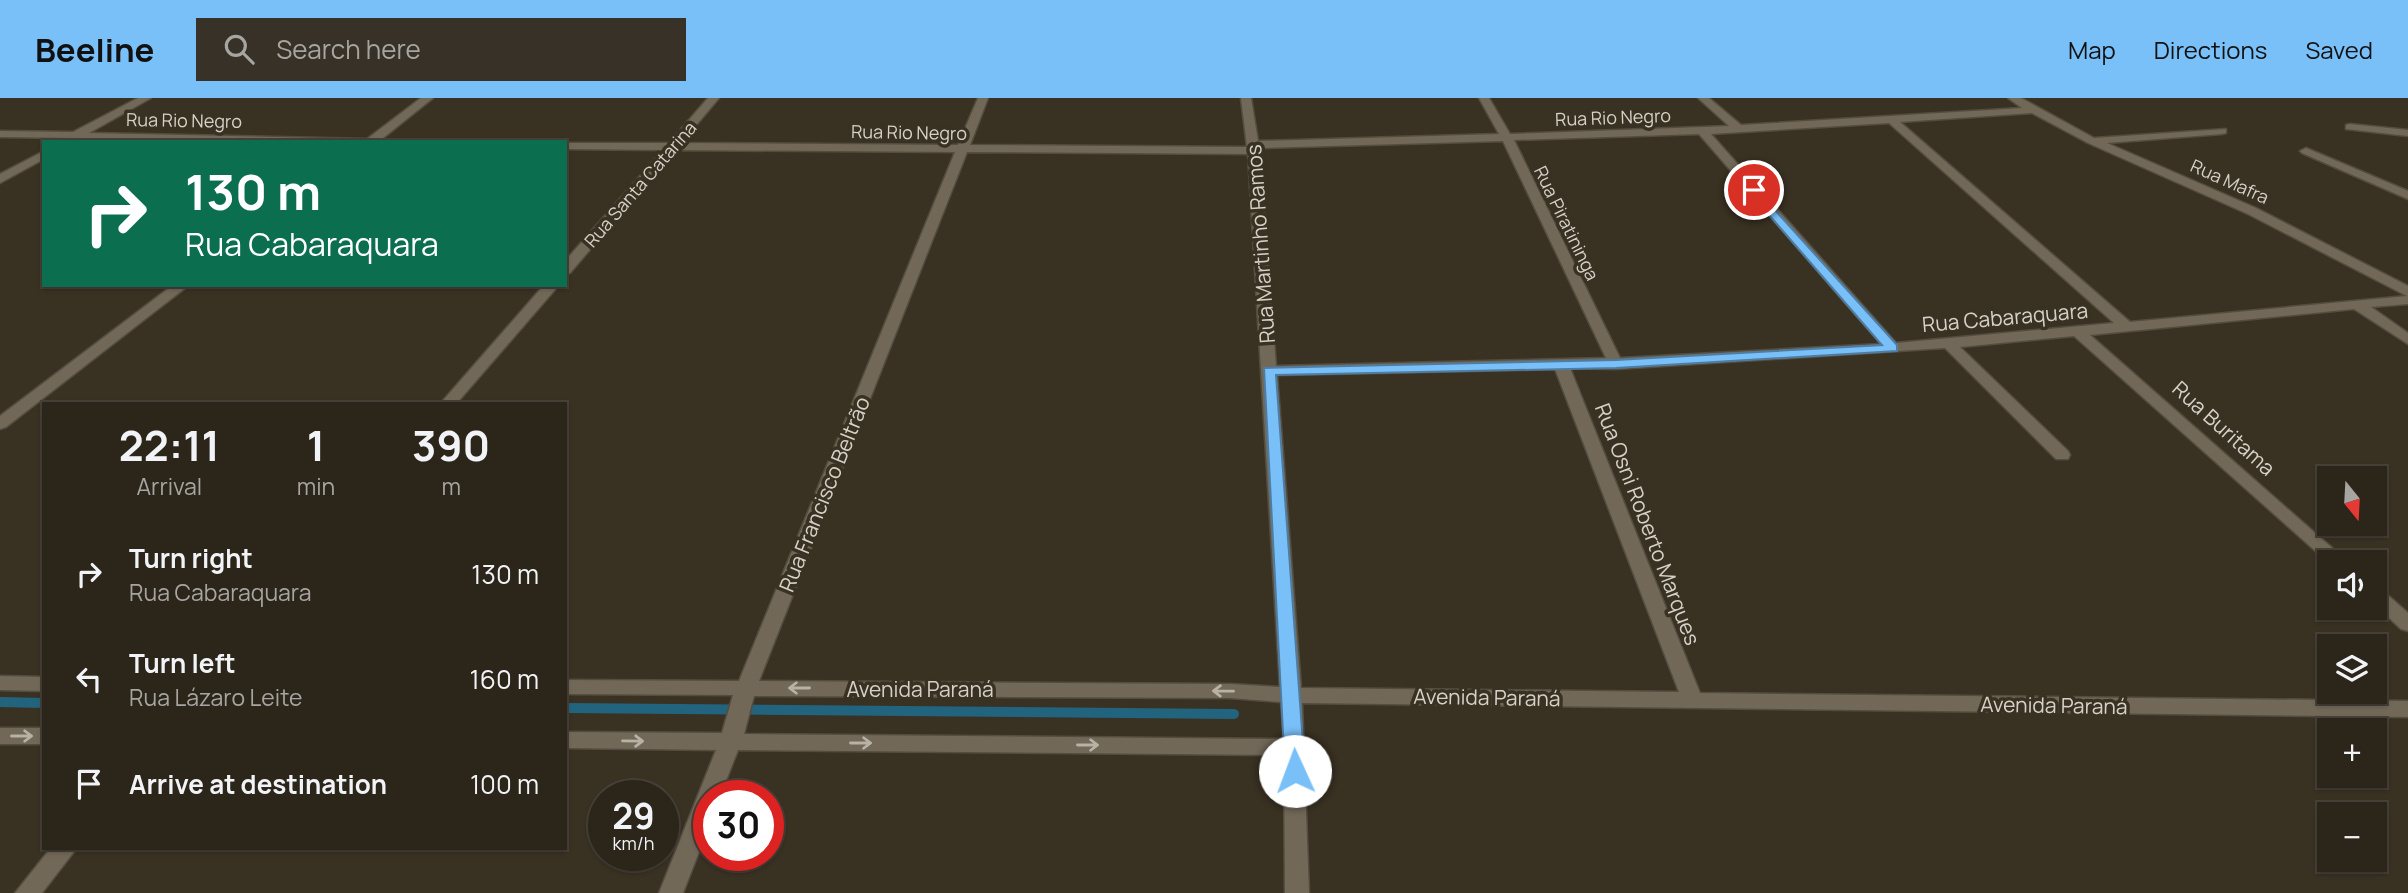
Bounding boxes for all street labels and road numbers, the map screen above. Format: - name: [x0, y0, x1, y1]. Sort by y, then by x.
- street label: Rua Rio Negro: [1555, 103, 1671, 131]
- street label: Rua Rio Negro: [126, 107, 242, 133]
- street label: Rua Santa Catarina: [579, 116, 701, 252]
- street label: Rua Rio Negro: [851, 119, 967, 145]
- street label: Rua Martinho Ramos: [1239, 144, 1281, 344]
- street label: Rua Mafra: [2187, 153, 2273, 209]
- street label: Rua Piratininga: [1529, 162, 1605, 284]
- street label: Rua Cabaraquara: [1921, 296, 2089, 338]
- street label: Rua Buritama: [2167, 374, 2281, 482]
- street label: Rua Francisco Beltrão: [772, 392, 876, 596]
- street label: Rua Osni Roberto Marques: [1589, 399, 1707, 649]
- street label: Avenida Paraná: [846, 675, 994, 703]
- street label: Avenida Paraná: [1413, 682, 1561, 712]
- street label: Avenida Paraná: [1980, 690, 2128, 720]

